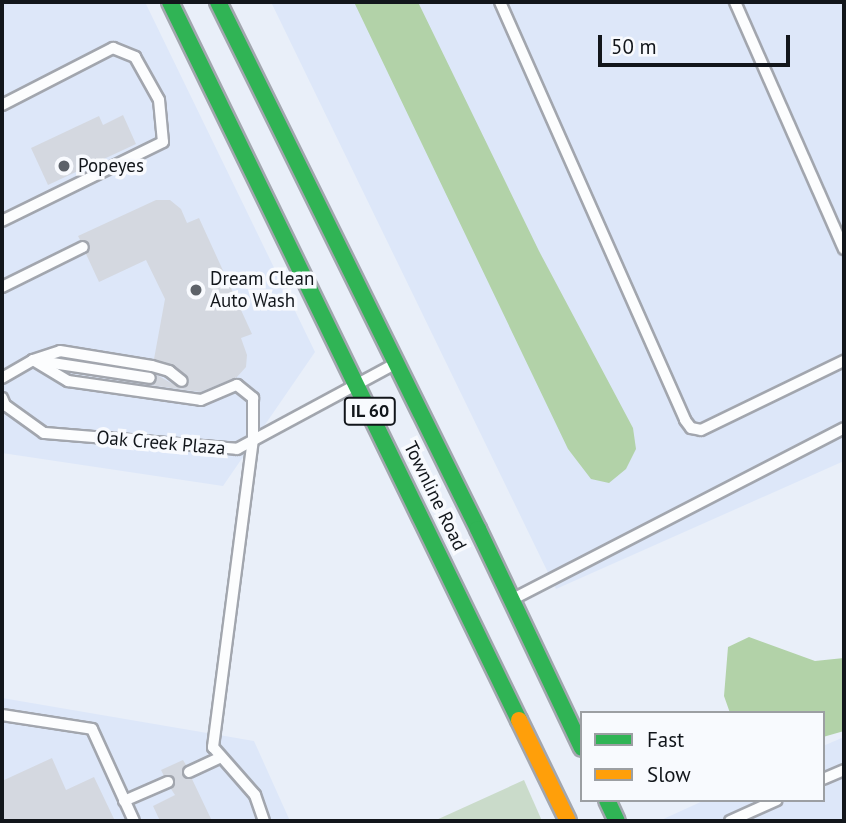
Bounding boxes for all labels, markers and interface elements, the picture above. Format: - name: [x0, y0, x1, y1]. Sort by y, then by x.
- scale bar: [601, 21, 794, 65]
- text: 50 m: [611, 33, 657, 60]
- place label: Popeyes: [78, 155, 144, 177]
- marker: Popeyes: [56, 158, 72, 174]
- place label: Dream Clean Auto Wash: [210, 268, 314, 312]
- marker: Dream Clean Auto Wash: [188, 282, 204, 298]
- road number: IL 60: [342, 396, 398, 426]
- street label: Oak Creek Plaza: [95, 426, 227, 460]
- street label: Townline Road: [399, 438, 471, 554]
- legend: [580, 711, 825, 802]
- text: Fast: [647, 726, 684, 753]
- text: Slow: [647, 761, 691, 788]

